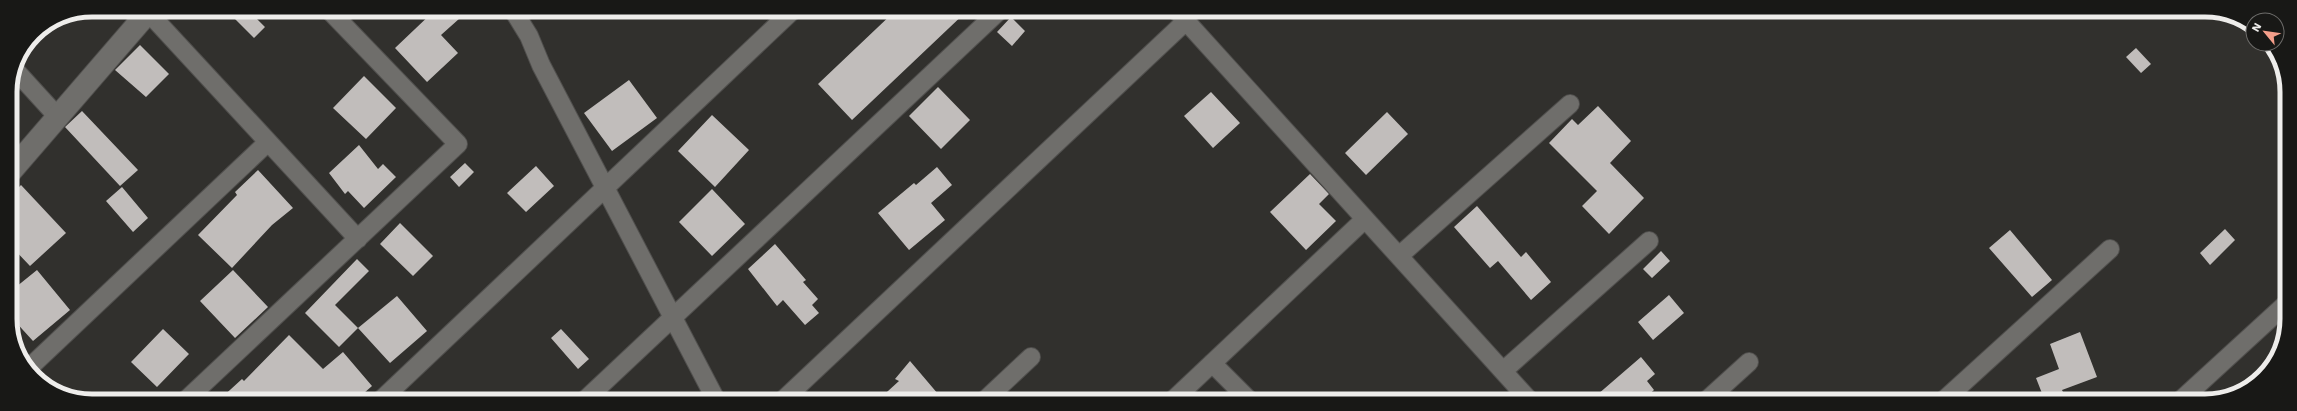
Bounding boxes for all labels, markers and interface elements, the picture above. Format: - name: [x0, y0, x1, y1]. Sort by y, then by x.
- north arrow: [2245, 12, 2285, 52]
- text: N: [2249, 21, 2264, 34]

